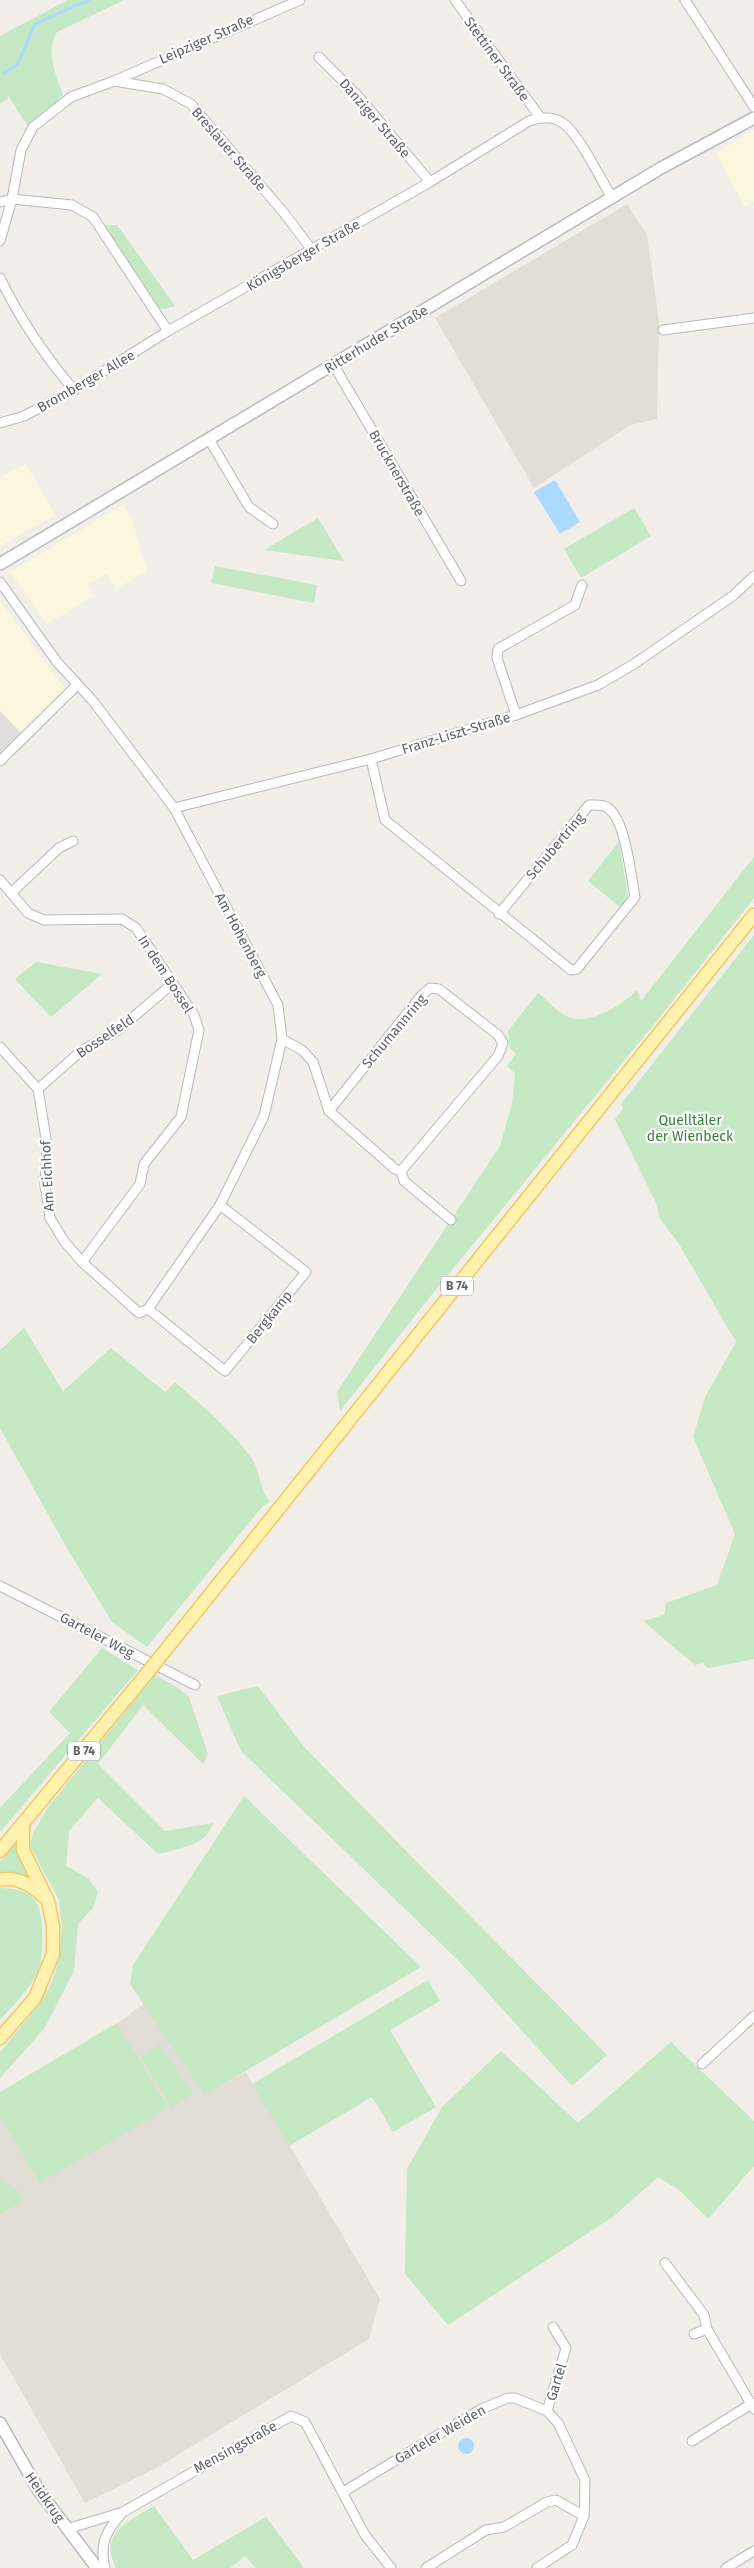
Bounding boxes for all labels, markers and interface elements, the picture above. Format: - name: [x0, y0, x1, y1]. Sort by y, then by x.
- street label: Leipziger Straße: [156, 11, 256, 68]
- street label: Stettiner Straße: [460, 14, 533, 105]
- street label: Danziger Straße: [335, 75, 414, 162]
- street label: Breslauer Straße: [188, 104, 270, 195]
- street label: Königsberger Straße: [243, 216, 363, 295]
- street label: Ritterhuder Straße: [321, 302, 431, 377]
- street label: Bromberger Allee: [34, 347, 138, 416]
- street label: Brucknerstraße: [365, 427, 428, 520]
- street label: Franz-Liszt-Straße: [400, 709, 513, 758]
- street label: Schubertring: [523, 809, 589, 883]
- street label: Am Hohenberg: [211, 890, 270, 981]
- street label: In dem Bossel: [134, 932, 197, 1016]
- street label: Schumannring: [358, 990, 431, 1072]
- street label: Bosselfeld: [73, 1011, 137, 1062]
- park label: Quelltäler der Wienbeck: [647, 1112, 734, 1145]
- street label: Am Eichhof: [37, 1139, 58, 1212]
- road number: B 74: [441, 1276, 473, 1295]
- street label: Bergkamp: [243, 1287, 296, 1347]
- street label: Garteler Weg: [57, 1609, 137, 1662]
- road number: B 74: [68, 1742, 100, 1760]
- street label: Gartel: [543, 2361, 570, 2403]
- street label: Garteler Weiden: [392, 2401, 489, 2467]
- street label: Mensingstraße: [191, 2418, 280, 2477]
- street label: Heidkrug: [21, 2469, 68, 2526]

